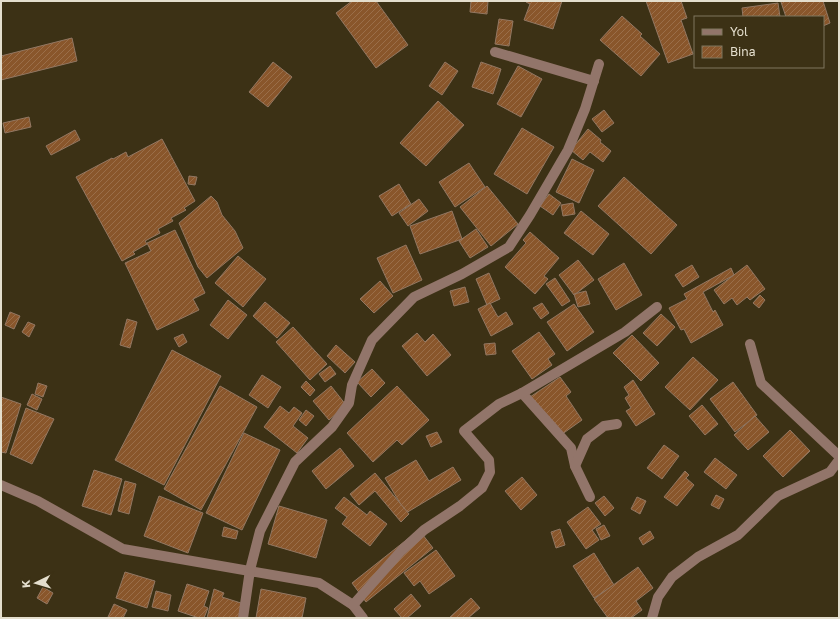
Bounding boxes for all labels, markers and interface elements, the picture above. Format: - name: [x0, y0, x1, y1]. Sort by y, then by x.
- legend: [694, 16, 824, 68]
- text: Yol: [730, 24, 748, 39]
- text: Bina: [730, 44, 755, 59]
- north arrow: [16, 563, 56, 603]
- text: K: [19, 579, 32, 588]

